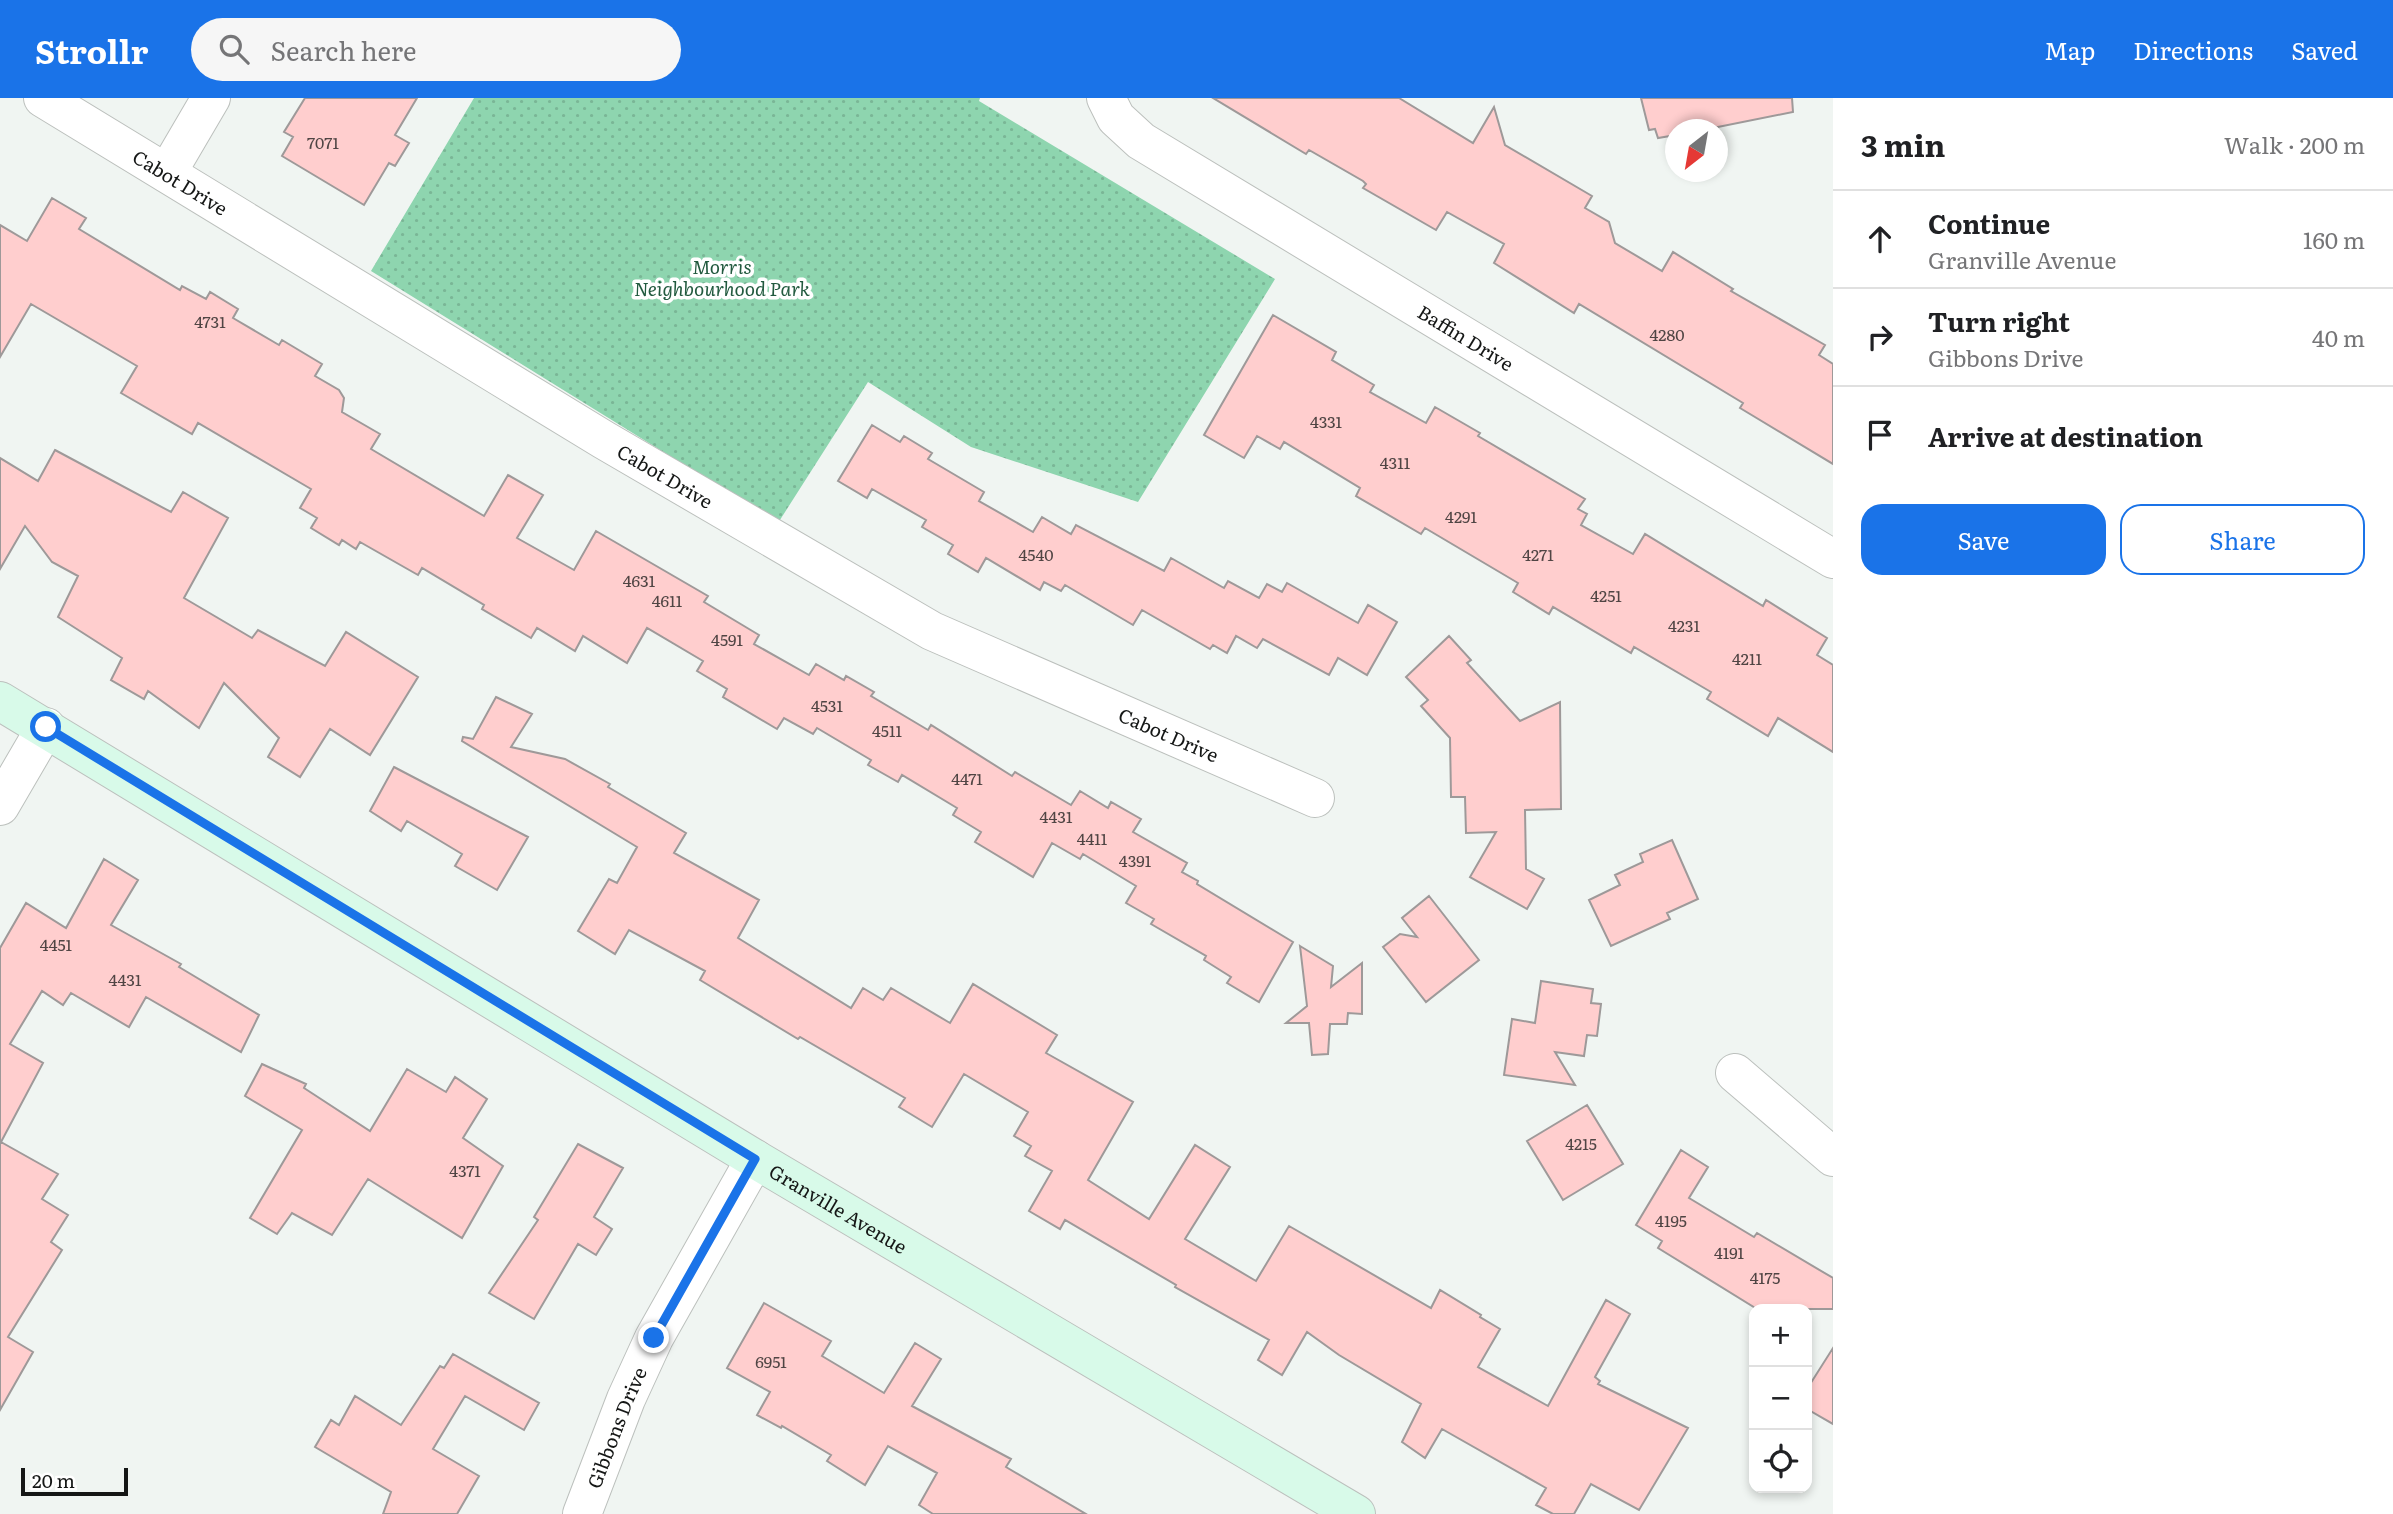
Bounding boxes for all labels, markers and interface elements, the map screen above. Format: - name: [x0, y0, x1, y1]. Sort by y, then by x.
- search box: [191, 18, 681, 81]
- text: Strollr: [35, 25, 149, 74]
- icon: search: [215, 30, 253, 68]
- text: Search here: [271, 30, 416, 69]
- text: Map: [2044, 32, 2095, 67]
- text: Directions: [2133, 32, 2253, 67]
- text: Saved: [2291, 32, 2358, 67]
- north arrow: [1665, 119, 1728, 182]
- text: 3 min: [1861, 122, 1945, 166]
- text: Walk · 200 m: [2224, 127, 2365, 161]
- house number: 7071: [307, 130, 339, 154]
- street label: Cabot Drive: [128, 142, 233, 222]
- text: Continue: [1928, 203, 2050, 242]
- icon: ahead: [1861, 220, 1899, 258]
- text: 160 m: [2303, 222, 2365, 256]
- text: Granville Avenue: [1928, 242, 2116, 276]
- park label: Morris Neighbourhood Park: [634, 252, 811, 302]
- street label: Baffin Drive: [1413, 297, 1520, 377]
- text: Turn right: [1928, 301, 2070, 340]
- house number: 4731: [194, 309, 226, 333]
- icon: right: [1861, 318, 1899, 356]
- text: 40 m: [2312, 320, 2365, 354]
- house number: 4280: [1650, 322, 1685, 346]
- text: Gibbons Drive: [1928, 340, 2083, 374]
- house number: 4331: [1310, 409, 1343, 433]
- icon: arrive: [1861, 416, 1899, 454]
- text: Arrive at destination: [1928, 416, 2203, 455]
- street label: Cabot Drive: [612, 437, 719, 515]
- house number: 4311: [1380, 450, 1411, 474]
- house number: 4291: [1445, 504, 1477, 528]
- button: Save: [1861, 504, 2106, 575]
- button: Share: [2120, 504, 2365, 575]
- house number: 4540: [1018, 542, 1054, 566]
- house number: 4271: [1522, 542, 1554, 566]
- house number: 4631: [623, 568, 656, 592]
- house number: 4251: [1590, 583, 1622, 607]
- house number: 4611: [652, 588, 683, 612]
- house number: 4231: [1668, 613, 1701, 637]
- house number: 4591: [711, 627, 743, 651]
- house number: 4211: [1732, 646, 1762, 670]
- house number: 4531: [811, 693, 844, 717]
- street label: Cabot Drive: [1114, 700, 1223, 768]
- route start: [30, 711, 61, 742]
- house number: 4511: [872, 718, 902, 742]
- house number: 4471: [951, 766, 983, 790]
- house number: 4431: [1040, 804, 1073, 828]
- house number: 4411: [1077, 826, 1108, 850]
- house number: 4391: [1119, 848, 1152, 872]
- house number: 4451: [40, 932, 73, 956]
- house number: 4431: [109, 967, 142, 991]
- house number: 4215: [1565, 1131, 1597, 1155]
- street label: Granville Avenue: [764, 1157, 913, 1260]
- house number: 4371: [449, 1158, 481, 1182]
- house number: 4195: [1655, 1208, 1687, 1232]
- house number: 4191: [1714, 1240, 1745, 1264]
- house number: 4175: [1750, 1265, 1780, 1289]
- map controls: [1749, 1304, 1812, 1493]
- button: +: [1749, 1304, 1812, 1367]
- route end: [638, 1322, 669, 1353]
- house number: 6951: [755, 1349, 787, 1373]
- street label: Gibbons Drive: [579, 1362, 653, 1492]
- button: −: [1749, 1367, 1812, 1430]
- button: locate: [1749, 1430, 1812, 1493]
- scale bar: [21, 1465, 128, 1497]
- text: 20 m: [32, 1466, 75, 1494]

